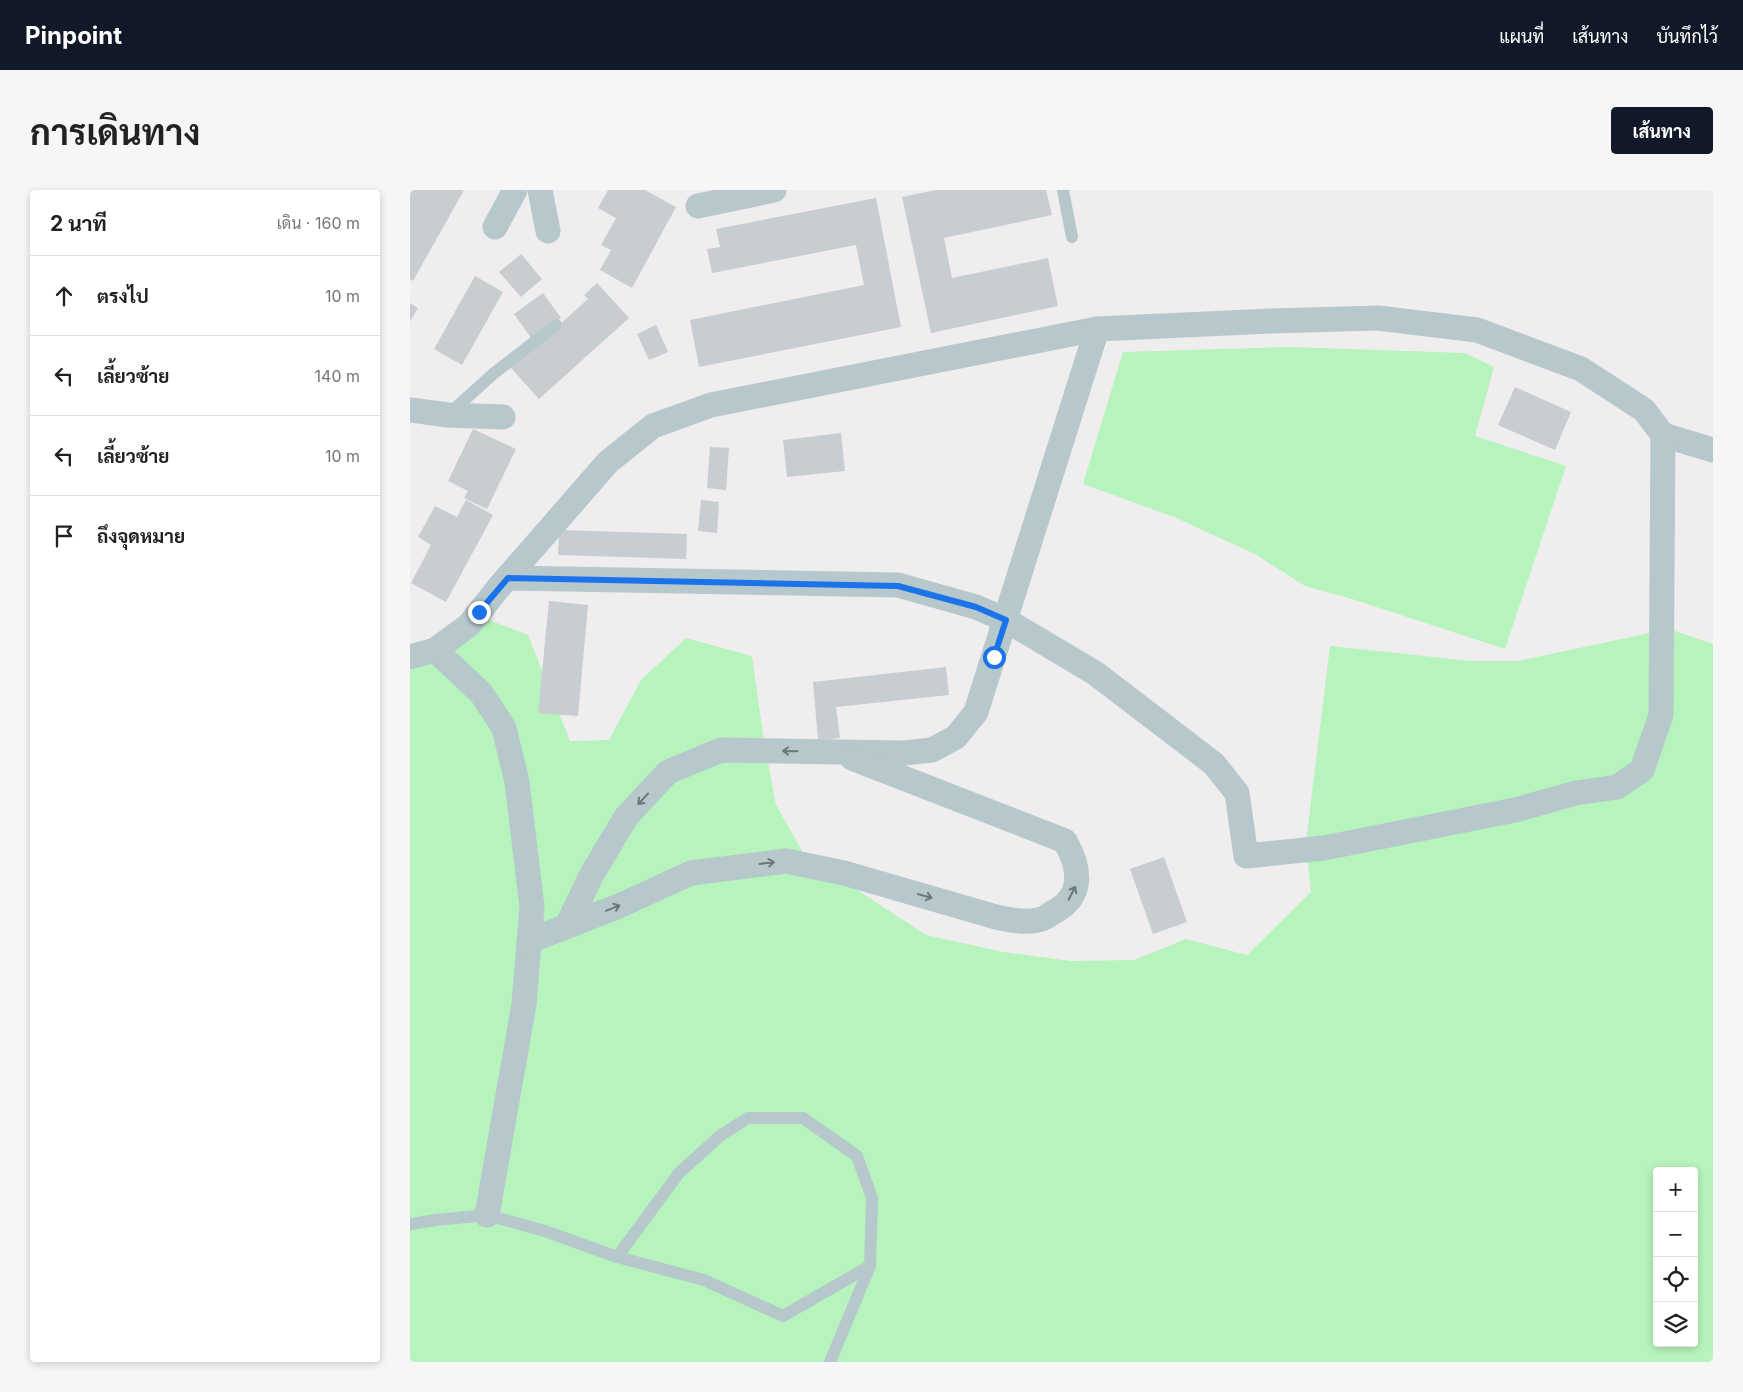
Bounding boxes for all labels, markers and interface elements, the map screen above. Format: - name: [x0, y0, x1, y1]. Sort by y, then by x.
- text: Pinpoint: [25, 21, 122, 50]
- text: แผนที่: [1499, 26, 1544, 47]
- text: เส้นทาง: [1572, 26, 1628, 47]
- text: บันทึกไว้: [1656, 26, 1718, 47]
- button: เส้นทาง: [1611, 107, 1713, 154]
- text: การเดินทาง: [30, 111, 200, 153]
- text: 2 นาที: [50, 211, 107, 236]
- text: เดิน · 160 m: [277, 213, 360, 233]
- icon: ahead: [50, 282, 78, 310]
- text: ตรงไป: [97, 285, 149, 308]
- text: 10 m: [325, 286, 360, 306]
- icon: left: [50, 362, 78, 390]
- text: เลี้ยวซ้าย: [97, 365, 169, 388]
- text: 140 m: [315, 366, 360, 386]
- icon: left: [50, 442, 78, 470]
- text: เลี้ยวซ้าย: [97, 445, 169, 468]
- text: 10 m: [325, 446, 360, 466]
- icon: arrive: [50, 522, 78, 550]
- text: ถึงจุดหมาย: [97, 525, 185, 548]
- route end: [468, 601, 491, 624]
- route start: [983, 646, 1006, 669]
- one-way arrow: [782, 746, 798, 756]
- one-way arrow: [637, 792, 649, 805]
- one-way arrow: [759, 858, 775, 868]
- one-way arrow: [1067, 885, 1077, 900]
- one-way arrow: [916, 892, 932, 901]
- one-way arrow: [605, 903, 620, 912]
- map controls: [1653, 1167, 1698, 1347]
- button: +: [1653, 1167, 1698, 1212]
- button: −: [1653, 1212, 1698, 1257]
- button: locate: [1653, 1257, 1698, 1302]
- button: layers: [1653, 1302, 1698, 1347]

